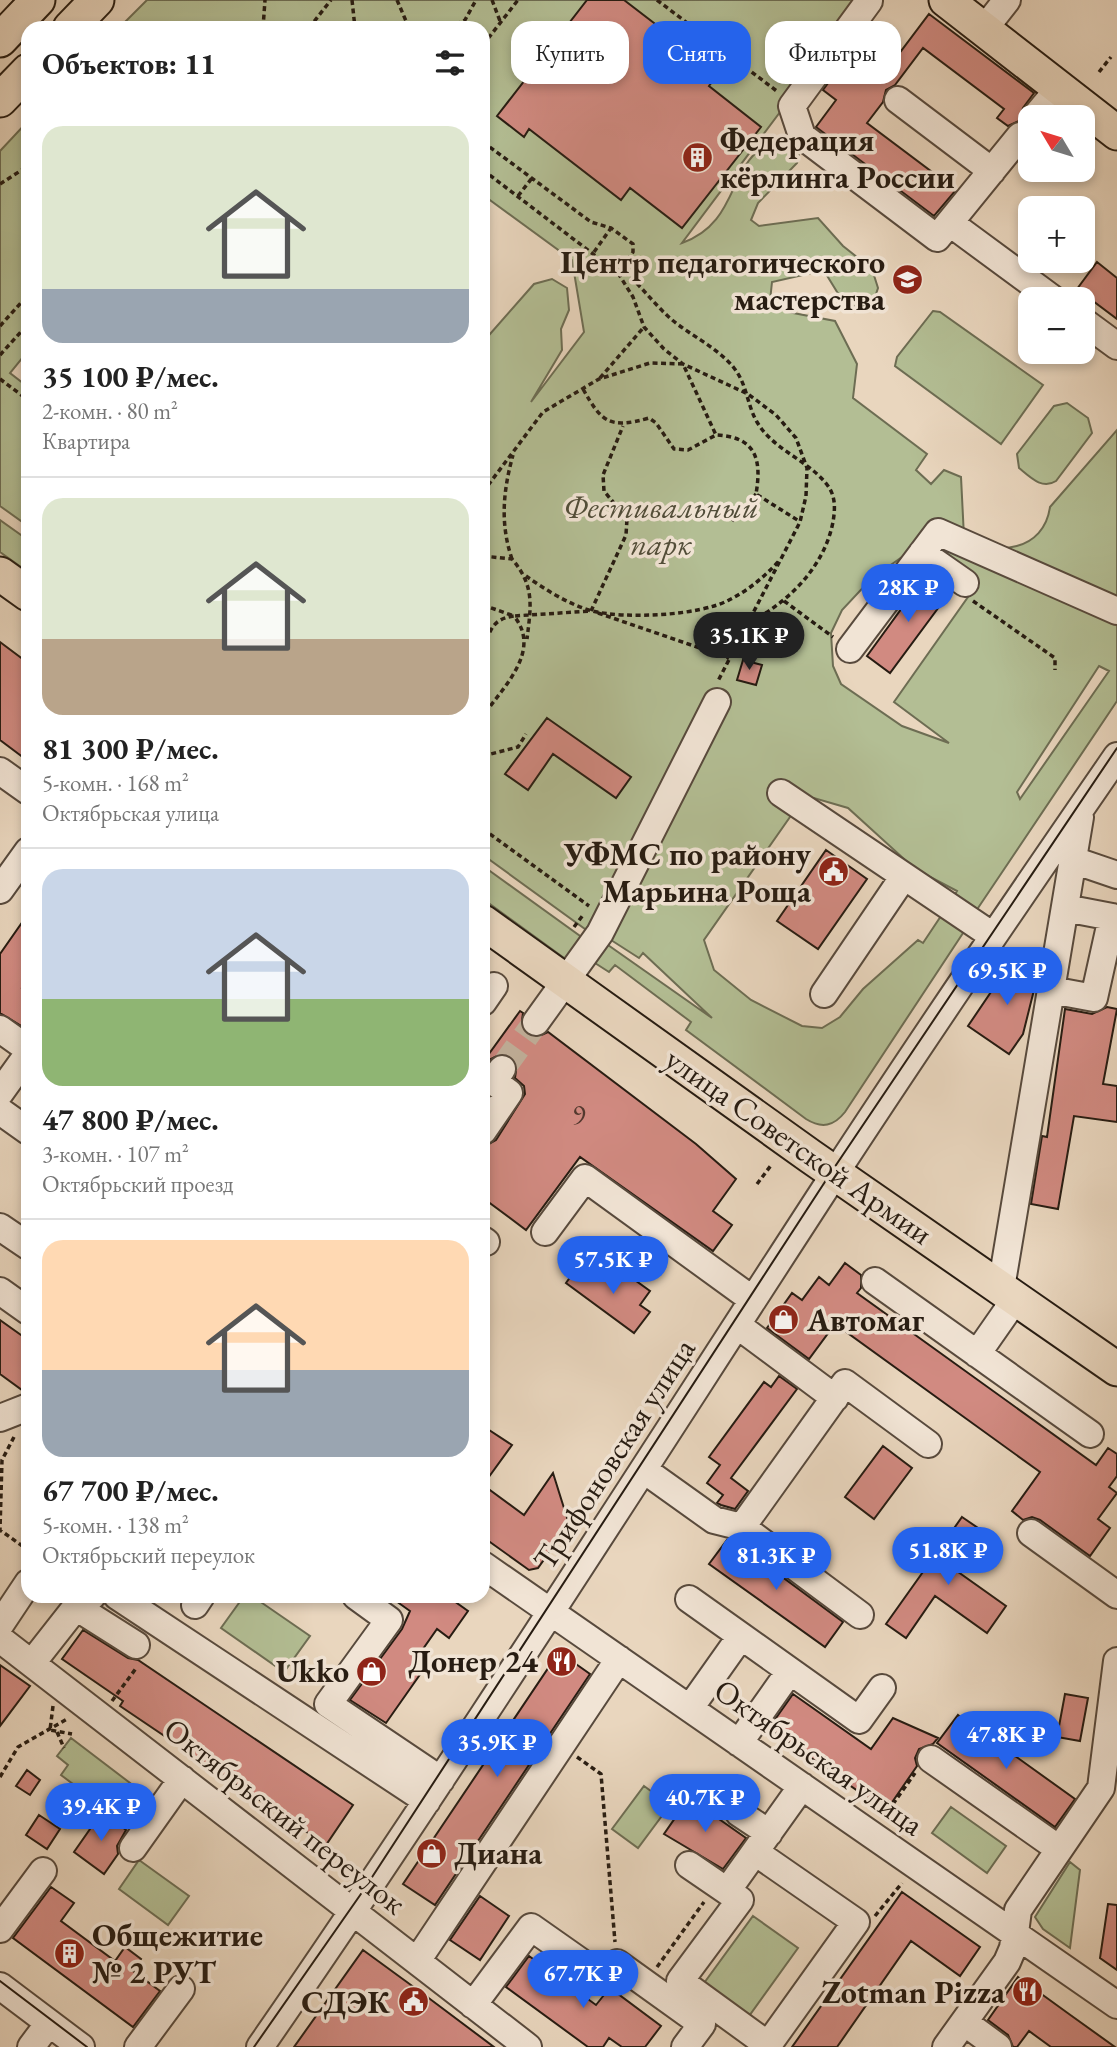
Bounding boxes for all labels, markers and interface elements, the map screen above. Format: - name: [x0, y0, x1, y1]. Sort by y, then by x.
- chip: Купить: [511, 21, 629, 84]
- chip: Снять: [643, 21, 751, 84]
- chip: Фильтры: [765, 21, 901, 84]
- text: Объектов: 11: [42, 44, 216, 83]
- icon: filters: [431, 44, 469, 82]
- north arrow: [1018, 105, 1096, 182]
- map controls: [1018, 105, 1095, 364]
- place label: Федерация кёрлинга России: [720, 119, 955, 198]
- building icon: Федерация кёрлинга России: [680, 141, 714, 175]
- icon: home: [193, 171, 319, 297]
- button: +: [1018, 196, 1095, 273]
- place label: Центр педагогического мастерства: [561, 241, 886, 320]
- school or university icon: Центр педагогического мастерства: [891, 263, 925, 297]
- button: −: [1018, 287, 1095, 364]
- text: 35 100 ₽/мес.: [42, 357, 219, 396]
- text: 2-комн. · 80 m²: [42, 396, 178, 426]
- text: Квартира: [42, 426, 130, 456]
- park label: Фестивальный парк: [564, 486, 758, 565]
- icon: home: [193, 543, 319, 669]
- pin: 28K ₽: [859, 564, 957, 624]
- text: 28K ₽: [877, 572, 939, 602]
- pin: 35.1K ₽: [684, 612, 814, 672]
- text: 35.1K ₽: [709, 620, 789, 650]
- text: 81 300 ₽/мес.: [42, 729, 219, 768]
- text: 5-комн. · 168 m²: [42, 768, 189, 798]
- text: Октябрьская улица: [42, 798, 219, 828]
- place label: УФМС по району Марьина Роща: [563, 833, 812, 912]
- public building icon: УФМС по району Марьина Роща: [817, 855, 851, 889]
- icon: home: [193, 914, 319, 1040]
- pin: 69.5K ₽: [942, 948, 1072, 1007]
- text: 69.5K ₽: [967, 955, 1047, 985]
- street label: улица Советской Армии: [657, 1038, 941, 1254]
- house number: 9: [572, 1096, 586, 1132]
- text: 47 800 ₽/мес.: [42, 1100, 219, 1139]
- text: 3-комн. · 107 m²: [42, 1139, 189, 1169]
- text: Октябрьский проезд: [42, 1169, 233, 1199]
- pin: 57.5K ₽: [548, 1236, 678, 1296]
- text: 57.5K ₽: [573, 1244, 653, 1274]
- icon: home: [193, 1285, 319, 1411]
- place label: Автомаг: [806, 1299, 925, 1341]
- shop icon: Автомаг: [767, 1303, 801, 1337]
- street label: Трифоновская улица: [523, 1330, 705, 1578]
- text: 67 700 ₽/мес.: [42, 1471, 219, 1510]
- text: 5-комн. · 138 m²: [42, 1510, 189, 1540]
- pin: 51.8K ₽: [883, 1528, 1013, 1587]
- pin: 81.3K ₽: [711, 1532, 841, 1592]
- text: 51.8K ₽: [908, 1535, 988, 1565]
- text: Октябрьский переулок: [42, 1540, 255, 1570]
- text: 81.3K ₽: [736, 1540, 816, 1570]
- place label: Донер 24: [408, 1640, 539, 1682]
- restaurant icon: Донер 24: [544, 1644, 578, 1678]
- place label: Ukko: [276, 1650, 349, 1692]
- shop icon: Ukko: [355, 1654, 389, 1688]
- street label: Октябрьская улица: [706, 1669, 932, 1845]
- street label: Октябрьский переулок: [155, 1708, 415, 1924]
- pin: 47.8K ₽: [941, 1712, 1071, 1771]
- text: 47.8K ₽: [966, 1719, 1046, 1749]
- pin: 35.9K ₽: [432, 1720, 562, 1779]
- text: 35.9K ₽: [457, 1727, 537, 1757]
- pin: 40.7K ₽: [640, 1774, 770, 1834]
- text: 40.7K ₽: [665, 1782, 745, 1812]
- pin: 39.4K ₽: [36, 1784, 166, 1843]
- text: 39.4K ₽: [61, 1791, 141, 1821]
- place label: Диана: [454, 1832, 543, 1874]
- shop icon: Диана: [414, 1836, 448, 1870]
- place label: Общежитие № 2 РУТ: [92, 1914, 263, 1993]
- building icon: Общежитие № 2 РУТ: [52, 1936, 86, 1970]
- pin: 67.7K ₽: [518, 1951, 648, 2010]
- text: 67.7K ₽: [543, 1958, 623, 1988]
- place label: Zotman Pizza: [822, 1971, 1006, 2013]
- restaurant icon: Zotman Pizza: [1011, 1975, 1045, 2009]
- place label: СДЭК: [301, 1981, 390, 2023]
- public building icon: СДЭК: [396, 1985, 430, 2019]

